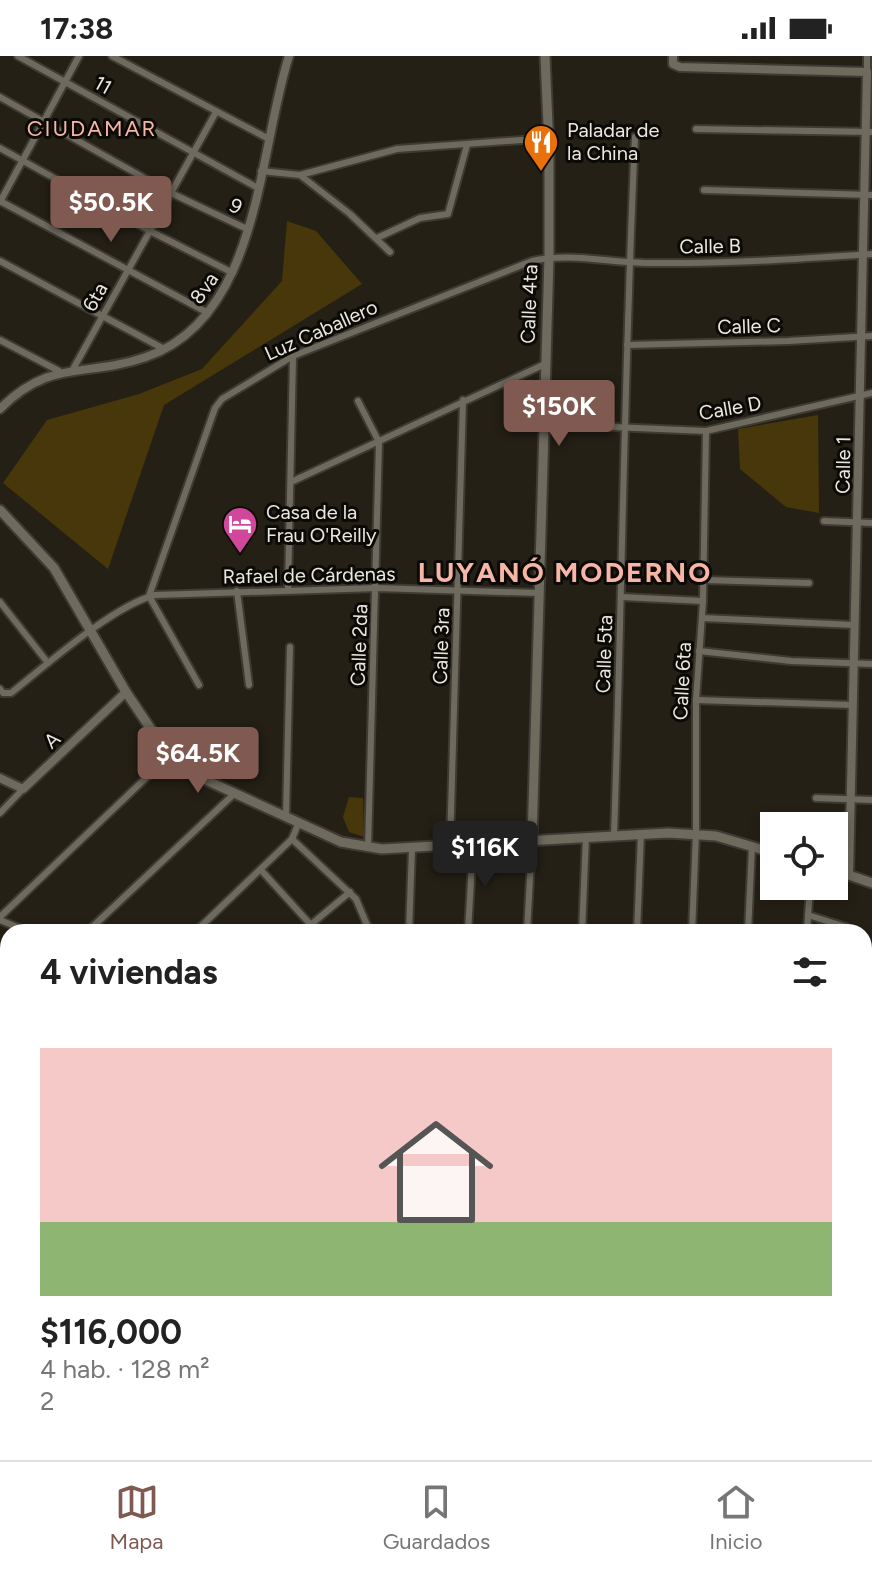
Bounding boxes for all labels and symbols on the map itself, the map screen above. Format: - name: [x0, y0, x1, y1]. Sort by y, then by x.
- street label: 11: [90, 70, 116, 100]
- district label: CIUDAMAR: [27, 115, 157, 142]
- place label: Paladar de la China: [567, 118, 660, 165]
- restaurant icon: Paladar de la China: [522, 123, 560, 173]
- pin: $50.5K: [46, 176, 176, 244]
- street label: 9: [226, 193, 246, 219]
- street label: Calle B: [679, 233, 741, 259]
- street label: Calle 4ta: [516, 264, 542, 344]
- street label: 8va: [185, 268, 223, 308]
- street label: 6ta: [77, 278, 113, 316]
- street label: Luz Caballero: [261, 294, 381, 366]
- street label: Calle C: [717, 313, 781, 339]
- pin: $150K: [503, 380, 615, 448]
- street label: Calle D: [697, 391, 763, 425]
- street label: Calle 1: [830, 436, 856, 494]
- place label: Casa de la Frau O'Reilly: [266, 500, 377, 547]
- hotel icon: Casa de la Frau O'Reilly: [221, 505, 259, 555]
- district label: LUYANÓ MODERNO: [418, 555, 712, 589]
- street label: Rafael de Cárdenas: [222, 561, 396, 589]
- street label: Calle 2da: [346, 603, 372, 687]
- street label: Calle 3ra: [428, 607, 454, 685]
- street label: Calle 5ta: [591, 614, 617, 694]
- street label: Calle 6ta: [668, 641, 696, 721]
- street label: A: [39, 726, 65, 753]
- pin: $64.5K: [133, 727, 263, 795]
- pin: $116K: [429, 821, 541, 889]

